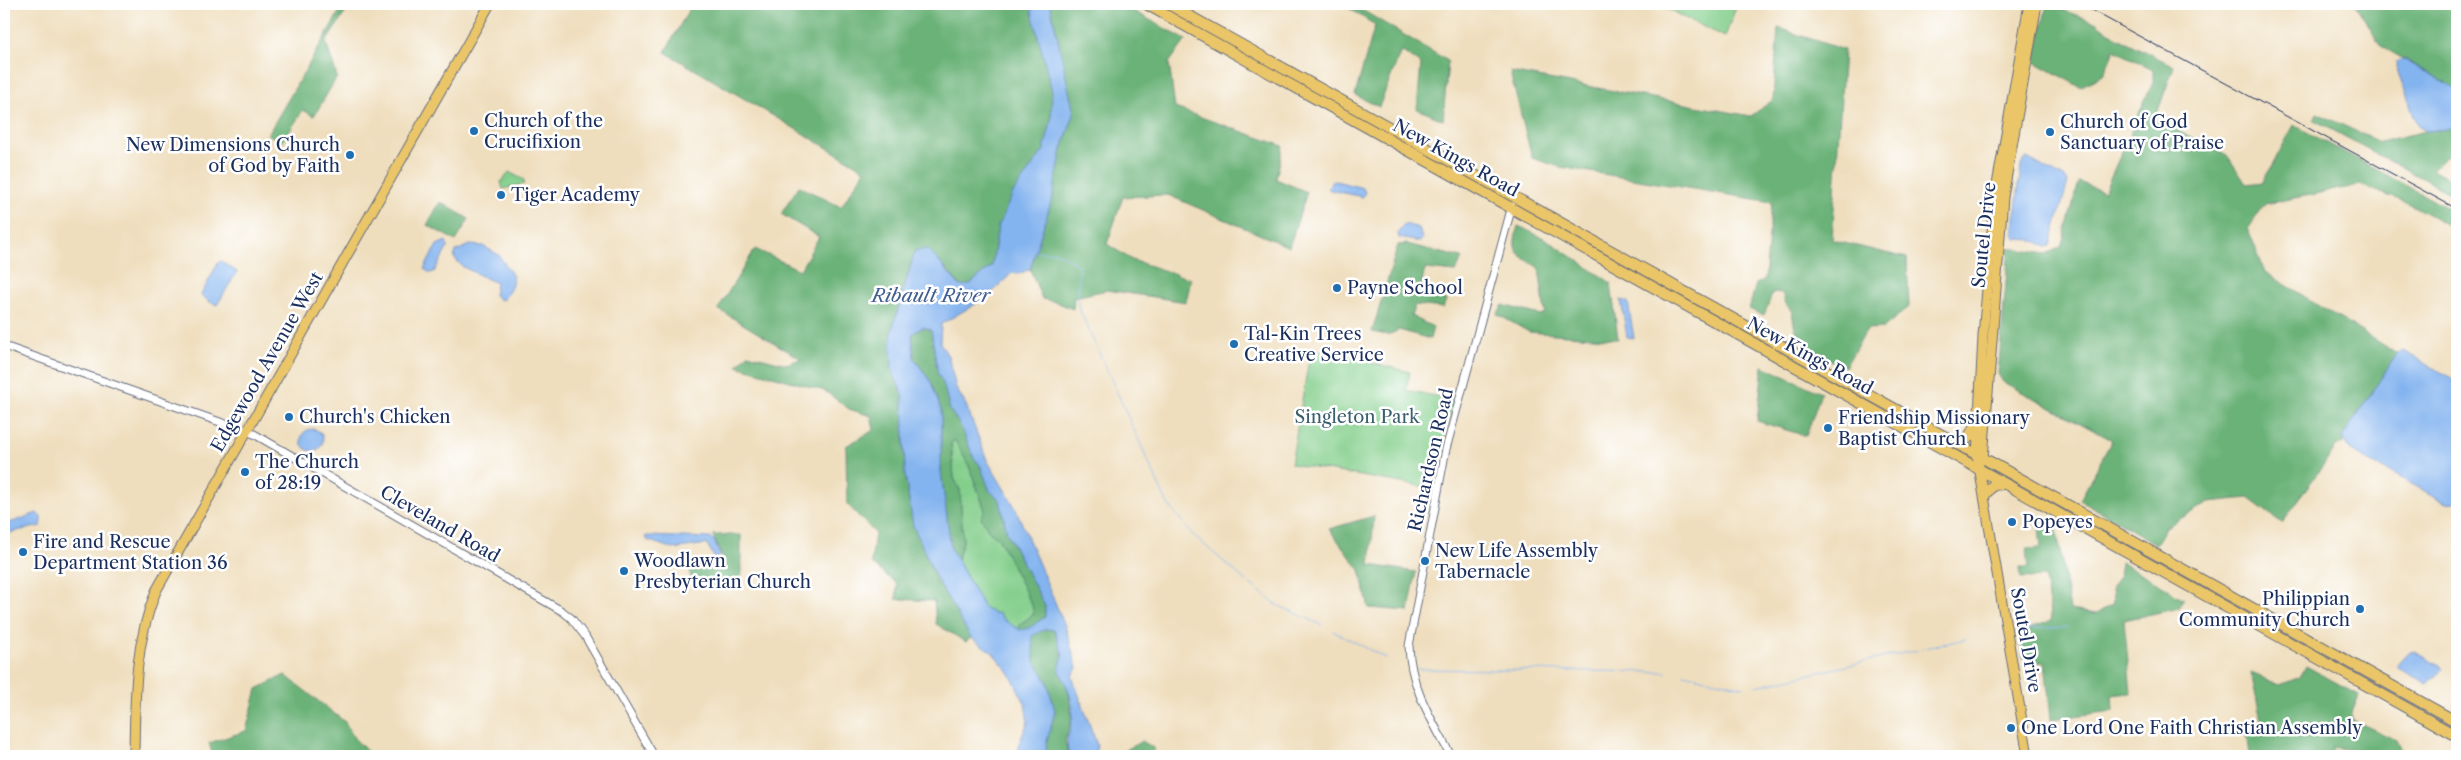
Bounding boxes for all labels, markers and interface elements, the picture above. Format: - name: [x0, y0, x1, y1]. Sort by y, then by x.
- place label: Church of the Crucifixion: [484, 110, 603, 153]
- place label: Church of God Sanctuary of Praise: [2060, 111, 2224, 154]
- street label: New Kings Road: [1389, 114, 1523, 202]
- marker: Church of the Crucifixion: [468, 125, 480, 137]
- marker: Church of God Sanctuary of Praise: [2044, 126, 2056, 138]
- place label: New Dimensions Church of God by Faith: [126, 134, 340, 177]
- marker: New Dimensions Church of God by Faith: [344, 149, 356, 161]
- street label: Soutel Drive: [1968, 181, 2000, 289]
- place label: Tiger Academy: [511, 184, 641, 206]
- marker: Tiger Academy: [495, 189, 507, 201]
- street label: Edgewood Avenue West: [206, 267, 328, 456]
- place label: Payne School: [1347, 277, 1463, 299]
- marker: Payne School: [1331, 282, 1343, 294]
- water label: Ribault River: [870, 284, 991, 307]
- street label: New Kings Road: [1743, 312, 1877, 400]
- place label: Tal-Kin Trees Creative Service: [1244, 323, 1384, 366]
- marker: Tal-Kin Trees Creative Service: [1228, 338, 1240, 350]
- street label: Richardson Road: [1404, 386, 1458, 534]
- place label: Church's Chicken: [299, 406, 451, 428]
- park label: Singleton Park: [1294, 406, 1421, 428]
- place label: Friendship Missionary Baptist Church: [1838, 407, 2031, 450]
- marker: Church's Chicken: [283, 411, 295, 423]
- marker: Friendship Missionary Baptist Church: [1822, 422, 1834, 434]
- place label: The Church of 28:19: [255, 451, 359, 494]
- marker: The Church of 28:19: [239, 466, 251, 478]
- street label: Cleveland Road: [376, 481, 504, 567]
- place label: Popeyes: [2022, 511, 2093, 533]
- marker: Popeyes: [2006, 516, 2018, 528]
- place label: Fire and Rescue Department Station 36: [33, 531, 228, 574]
- place label: New Life Assembly Tabernacle: [1435, 540, 1599, 583]
- marker: Fire and Rescue Department Station 36: [17, 546, 29, 558]
- place label: Woodlawn Presbyterian Church: [633, 550, 811, 593]
- marker: New Life Assembly Tabernacle: [1419, 555, 1431, 567]
- marker: Woodlawn Presbyterian Church: [618, 565, 630, 577]
- street label: Soutel Drive: [2006, 586, 2046, 694]
- place label: Philippian Community Church: [2179, 588, 2350, 631]
- marker: Philippian Community Church: [2354, 603, 2366, 615]
- place label: One Lord One Faith Christian Assembly: [2021, 717, 2363, 739]
- marker: One Lord One Faith Christian Assembly: [2005, 722, 2017, 734]

